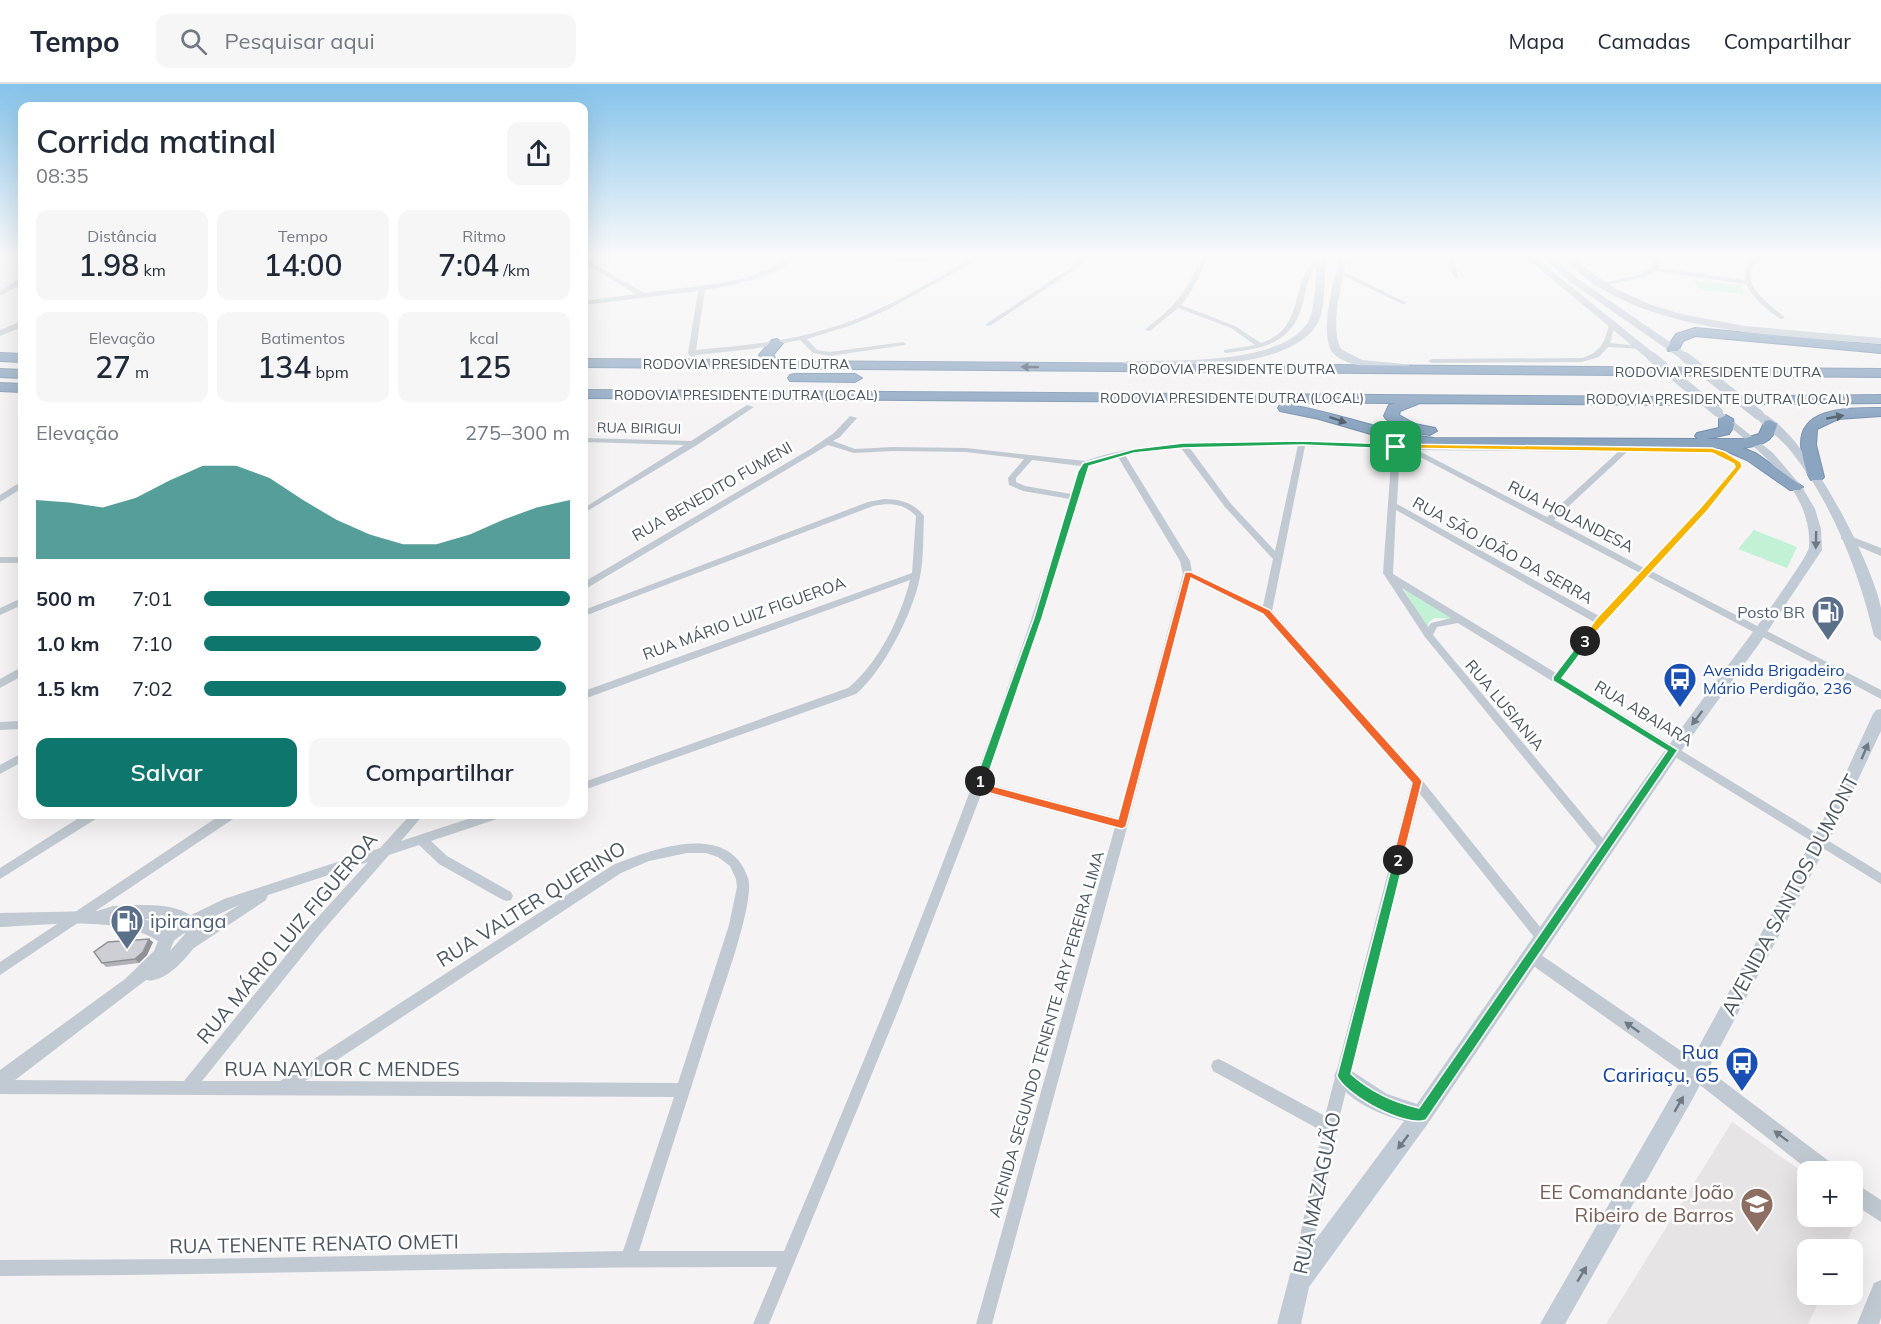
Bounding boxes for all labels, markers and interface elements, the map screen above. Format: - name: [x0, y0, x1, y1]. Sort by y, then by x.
- search box: [156, 14, 576, 68]
- text: Tempo: [30, 24, 120, 59]
- icon: search: [177, 25, 210, 58]
- text: Pesquisar aqui: [225, 27, 375, 55]
- text: Mapa: [1509, 28, 1564, 54]
- text: Camadas: [1597, 28, 1691, 54]
- text: Compartilhar: [1724, 28, 1851, 54]
- text: Corrida matinal: [36, 120, 276, 161]
- button: share: [507, 122, 570, 185]
- text: 08:35: [36, 163, 89, 188]
- text: Distância: [87, 226, 157, 246]
- text: Tempo: [278, 226, 328, 246]
- text: Ritmo: [462, 226, 506, 246]
- text: 1.98: [78, 246, 139, 284]
- text: 14:00: [263, 246, 343, 284]
- text: 7:04: [438, 246, 499, 284]
- text: km: [139, 260, 166, 280]
- text: /km: [499, 260, 530, 280]
- text: Elevação: [89, 328, 155, 348]
- text: Batimentos: [261, 328, 345, 348]
- text: kcal: [469, 328, 499, 348]
- text: 27: [95, 348, 131, 386]
- text: 134: [257, 348, 311, 386]
- text: 125: [457, 348, 511, 386]
- street label: RODOVIA PRESIDENTE DUTRA: [643, 355, 850, 373]
- street label: RODOVIA PRESIDENTE DUTRA: [1129, 360, 1336, 378]
- text: m: [131, 362, 149, 382]
- text: bpm: [311, 362, 349, 382]
- one-way arrow: [1020, 362, 1039, 372]
- street label: RODOVIA PRESIDENTE DUTRA: [1615, 363, 1822, 381]
- street label: RODOVIA PRESIDENTE DUTRA (LOCAL): [614, 386, 878, 404]
- street label: RODOVIA PRESIDENTE DUTRA (LOCAL): [1100, 389, 1364, 407]
- street label: RODOVIA PRESIDENTE DUTRA (LOCAL): [1586, 390, 1850, 408]
- one-way arrow: [1826, 412, 1845, 421]
- one-way arrow: [1329, 415, 1347, 425]
- street label: RUA BIRIGUI: [597, 418, 681, 438]
- text: Elevação: [36, 420, 119, 445]
- text: 275–300 m: [465, 420, 570, 445]
- pin: [1370, 421, 1421, 472]
- icon: arrive: [1379, 430, 1412, 463]
- street label: RUA BENEDITO FUMENI: [628, 437, 796, 545]
- street label: RUA HOLANDESA: [1505, 476, 1637, 556]
- street label: RUA SÃO JOÃO DA SERRA: [1409, 492, 1597, 608]
- one-way arrow: [1812, 531, 1821, 550]
- street label: RUA MÁRIO LUIZ FIGUEROA: [640, 572, 848, 664]
- text: 500 m: [36, 586, 95, 611]
- text: 7:01: [132, 586, 173, 611]
- fuel station icon: Posto BR: [1810, 594, 1846, 641]
- place label: Posto BR: [1737, 602, 1805, 622]
- pin: 3: [1570, 626, 1600, 656]
- text: 1.0 km: [36, 631, 99, 656]
- text: 7:10: [132, 631, 173, 656]
- text: 3: [1580, 631, 1590, 651]
- street label: RUA LUSIANIA: [1461, 656, 1549, 755]
- place label: Avenida Brigadeiro Mário Perdigão, 236: [1703, 660, 1852, 698]
- bus stop icon: Avenida Brigadeiro Mário Perdigão, 236: [1662, 661, 1698, 708]
- text: 1.5 km: [36, 676, 99, 701]
- text: 7:02: [132, 676, 173, 701]
- street label: RUA ABAIARA: [1591, 676, 1697, 750]
- one-way arrow: [1691, 709, 1703, 725]
- button: Salvar: [36, 738, 297, 807]
- button: Compartilhar: [309, 738, 570, 807]
- one-way arrow: [1861, 742, 1870, 760]
- pin: 1: [965, 766, 995, 796]
- street label: AVENIDA SANTOS DUMONT: [1715, 770, 1864, 1020]
- text: 1: [975, 771, 985, 791]
- street label: RUA MÁRIO LUIZ FIGUEROA: [191, 827, 383, 1048]
- street label: RUA VALTER QUERINO: [432, 835, 630, 972]
- pin: 2: [1383, 845, 1413, 875]
- street label: AVENIDA SEGUNDO TENENTE ARY PEREIRA LIMA: [984, 848, 1108, 1220]
- text: 2: [1393, 850, 1403, 870]
- fuel station icon: ipiranga: [109, 903, 145, 950]
- place label: ipiranga: [150, 908, 226, 933]
- one-way arrow: [1624, 1021, 1639, 1033]
- place label: Rua Caririaçu, 65: [1602, 1039, 1719, 1087]
- bus stop icon: Rua Caririaçu, 65: [1724, 1045, 1760, 1092]
- street label: RUA NAYLOR C MENDES: [224, 1056, 460, 1081]
- one-way arrow: [1673, 1096, 1683, 1113]
- street label: RUA MAZAGUÃO: [1287, 1110, 1346, 1276]
- one-way arrow: [1773, 1130, 1789, 1142]
- one-way arrow: [1397, 1134, 1409, 1149]
- map controls: [1797, 1161, 1863, 1305]
- button: +: [1797, 1161, 1863, 1227]
- place label: EE Comandante João Ribeiro de Barros: [1539, 1179, 1734, 1227]
- school or university icon: EE Comandante João Ribeiro de Barros: [1739, 1186, 1775, 1233]
- street label: RUA TENENTE RENATO OMETI: [169, 1228, 459, 1259]
- button: −: [1797, 1239, 1863, 1305]
- one-way arrow: [1577, 1265, 1587, 1282]

